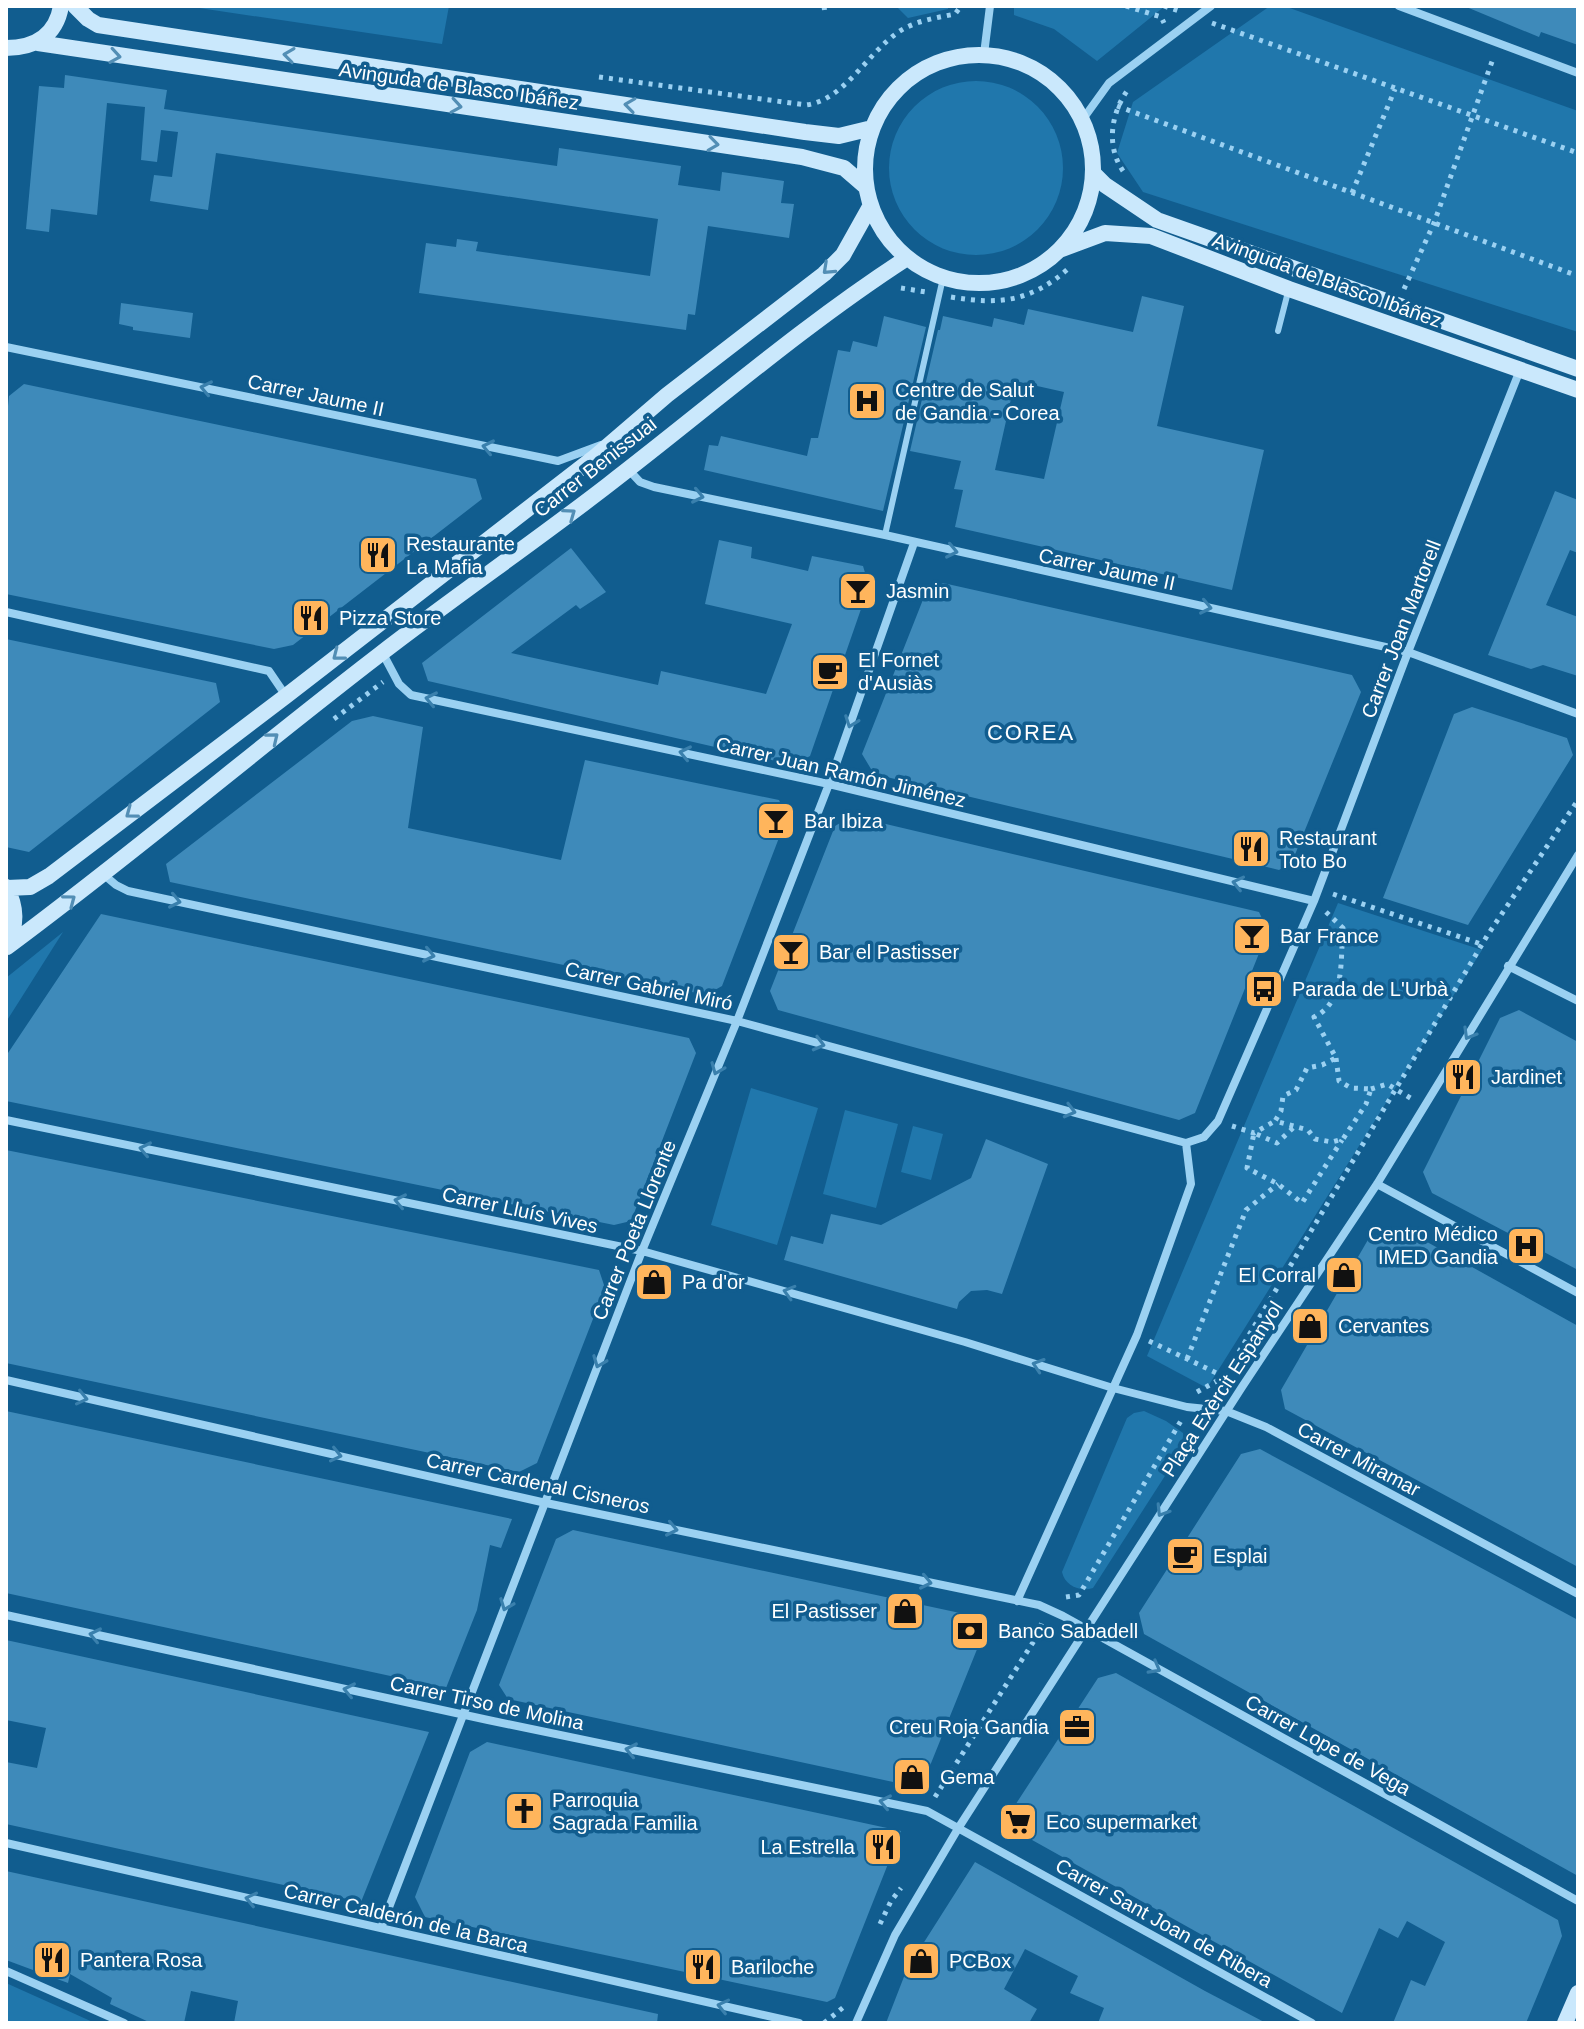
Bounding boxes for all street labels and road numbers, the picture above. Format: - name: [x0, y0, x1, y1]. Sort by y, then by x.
- street label: Avinguda de Blasco Ibáñez: [338, 58, 580, 114]
- street label: Avinguda de Blasco Ibáñez: [1210, 228, 1444, 332]
- street label: Carrer Jaume II: [246, 370, 386, 420]
- street label: Carrer Benissuai: [530, 412, 660, 522]
- street label: Carrer Joan Martorell: [1357, 537, 1445, 721]
- street label: Carrer Jaume II: [1037, 544, 1177, 594]
- street label: Carrer Juan Ramón Jiménez: [714, 733, 968, 811]
- street label: Carrer Gabriel Miró: [563, 957, 735, 1015]
- street label: Carrer Poeta Llorente: [588, 1137, 680, 1323]
- street label: Carrer Lluís Vives: [440, 1183, 600, 1237]
- street label: Plaça Exèrcit Espanyol: [1157, 1297, 1287, 1481]
- street label: Carrer Miramar: [1294, 1417, 1424, 1501]
- street label: Carrer Cardenal Cisneros: [424, 1449, 652, 1517]
- street label: Carrer Tirso de Molina: [388, 1672, 587, 1735]
- street label: Carrer Lope de Vega: [1241, 1690, 1415, 1800]
- street label: Carrer Sant Joan de Ribera: [1052, 1854, 1277, 1992]
- street label: Carrer Calderón de la Barca: [282, 1879, 531, 1957]

